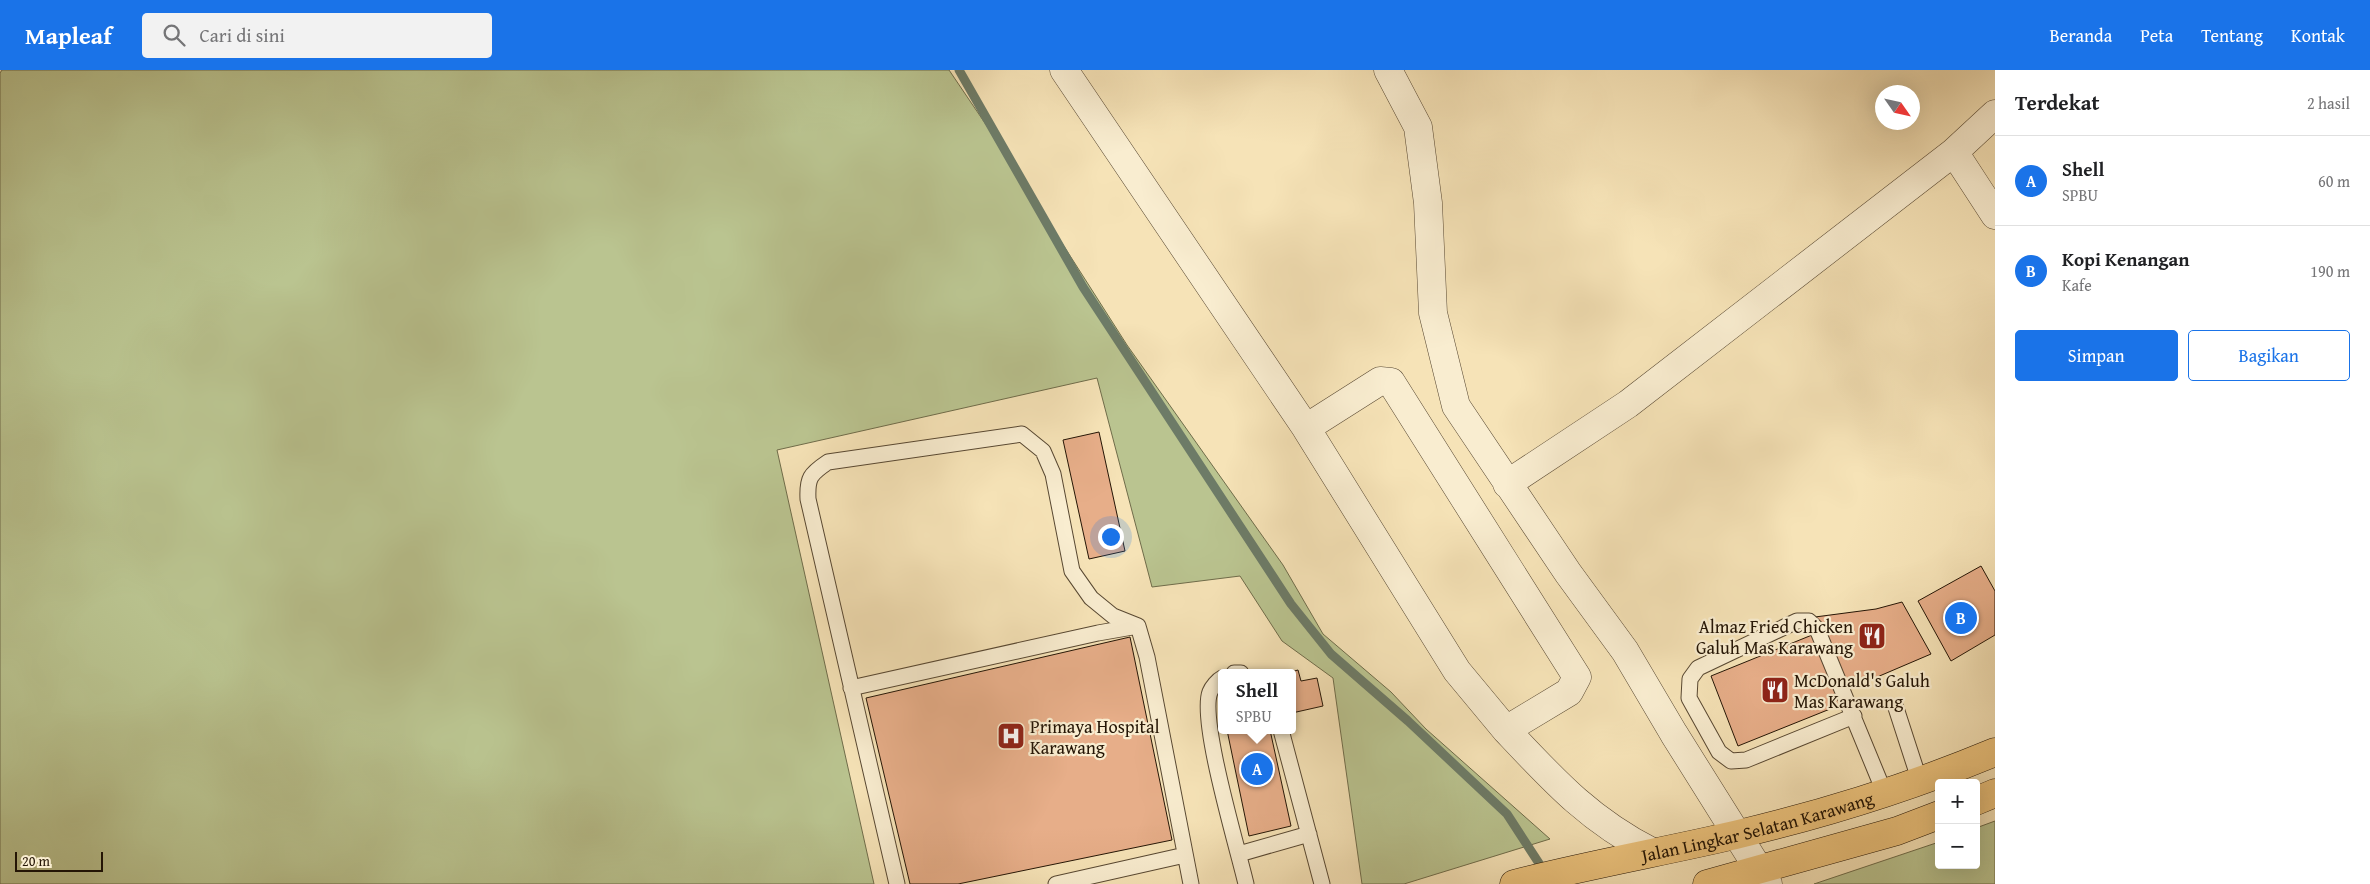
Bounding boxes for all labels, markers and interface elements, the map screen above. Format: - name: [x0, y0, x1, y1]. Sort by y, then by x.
- search box: [142, 13, 492, 58]
- text: Mapleaf: [25, 18, 112, 53]
- icon: search: [160, 21, 188, 49]
- text: Cari di sini: [200, 21, 285, 49]
- text: Beranda: [2050, 22, 2112, 49]
- text: Peta: [2140, 22, 2173, 49]
- text: Tentang: [2201, 22, 2263, 49]
- text: Kontak: [2291, 22, 2345, 49]
- north arrow: [1875, 85, 1920, 130]
- text: Terdekat: [2015, 87, 2099, 118]
- text: 2 hasil: [2307, 91, 2350, 115]
- text: Shell: [2062, 155, 2104, 183]
- text: A: [2026, 169, 2036, 193]
- text: 60 m: [2318, 169, 2350, 193]
- text: SPBU: [2062, 183, 2098, 207]
- text: Kopi Kenangan: [2062, 245, 2190, 273]
- text: B: [2026, 259, 2036, 283]
- text: 190 m: [2310, 259, 2350, 283]
- text: Kafe: [2062, 273, 2092, 297]
- button: Simpan: [2015, 330, 2178, 381]
- button: Bagikan: [2188, 330, 2350, 381]
- your location: [1098, 524, 1124, 550]
- pin: B: [1945, 599, 1977, 637]
- place label: Almaz Fried Chicken Galuh Mas Karawang: [1696, 613, 1853, 661]
- restaurant icon: Almaz Fried Chicken Galuh Mas Karawang: [1857, 621, 1887, 651]
- place label: McDonald's Galuh Mas Karawang: [1794, 667, 1930, 715]
- popup: [1218, 669, 1296, 734]
- restaurant icon: McDonald's Galuh Mas Karawang: [1760, 675, 1790, 705]
- text: Shell: [1236, 676, 1278, 704]
- text: SPBU: [1236, 704, 1272, 728]
- place label: Primaya Hospital Karawang: [1030, 713, 1159, 761]
- hospital icon: Primaya Hospital Karawang: [996, 721, 1026, 751]
- pin: A: [1241, 750, 1273, 788]
- map controls: [1935, 779, 1980, 869]
- button: +: [1935, 779, 1980, 824]
- street label: Jalan Lingkar Selatan Karawang: [1637, 784, 1877, 869]
- button: −: [1935, 824, 1980, 869]
- scale bar: [15, 849, 102, 872]
- text: 20 m: [22, 851, 50, 871]

